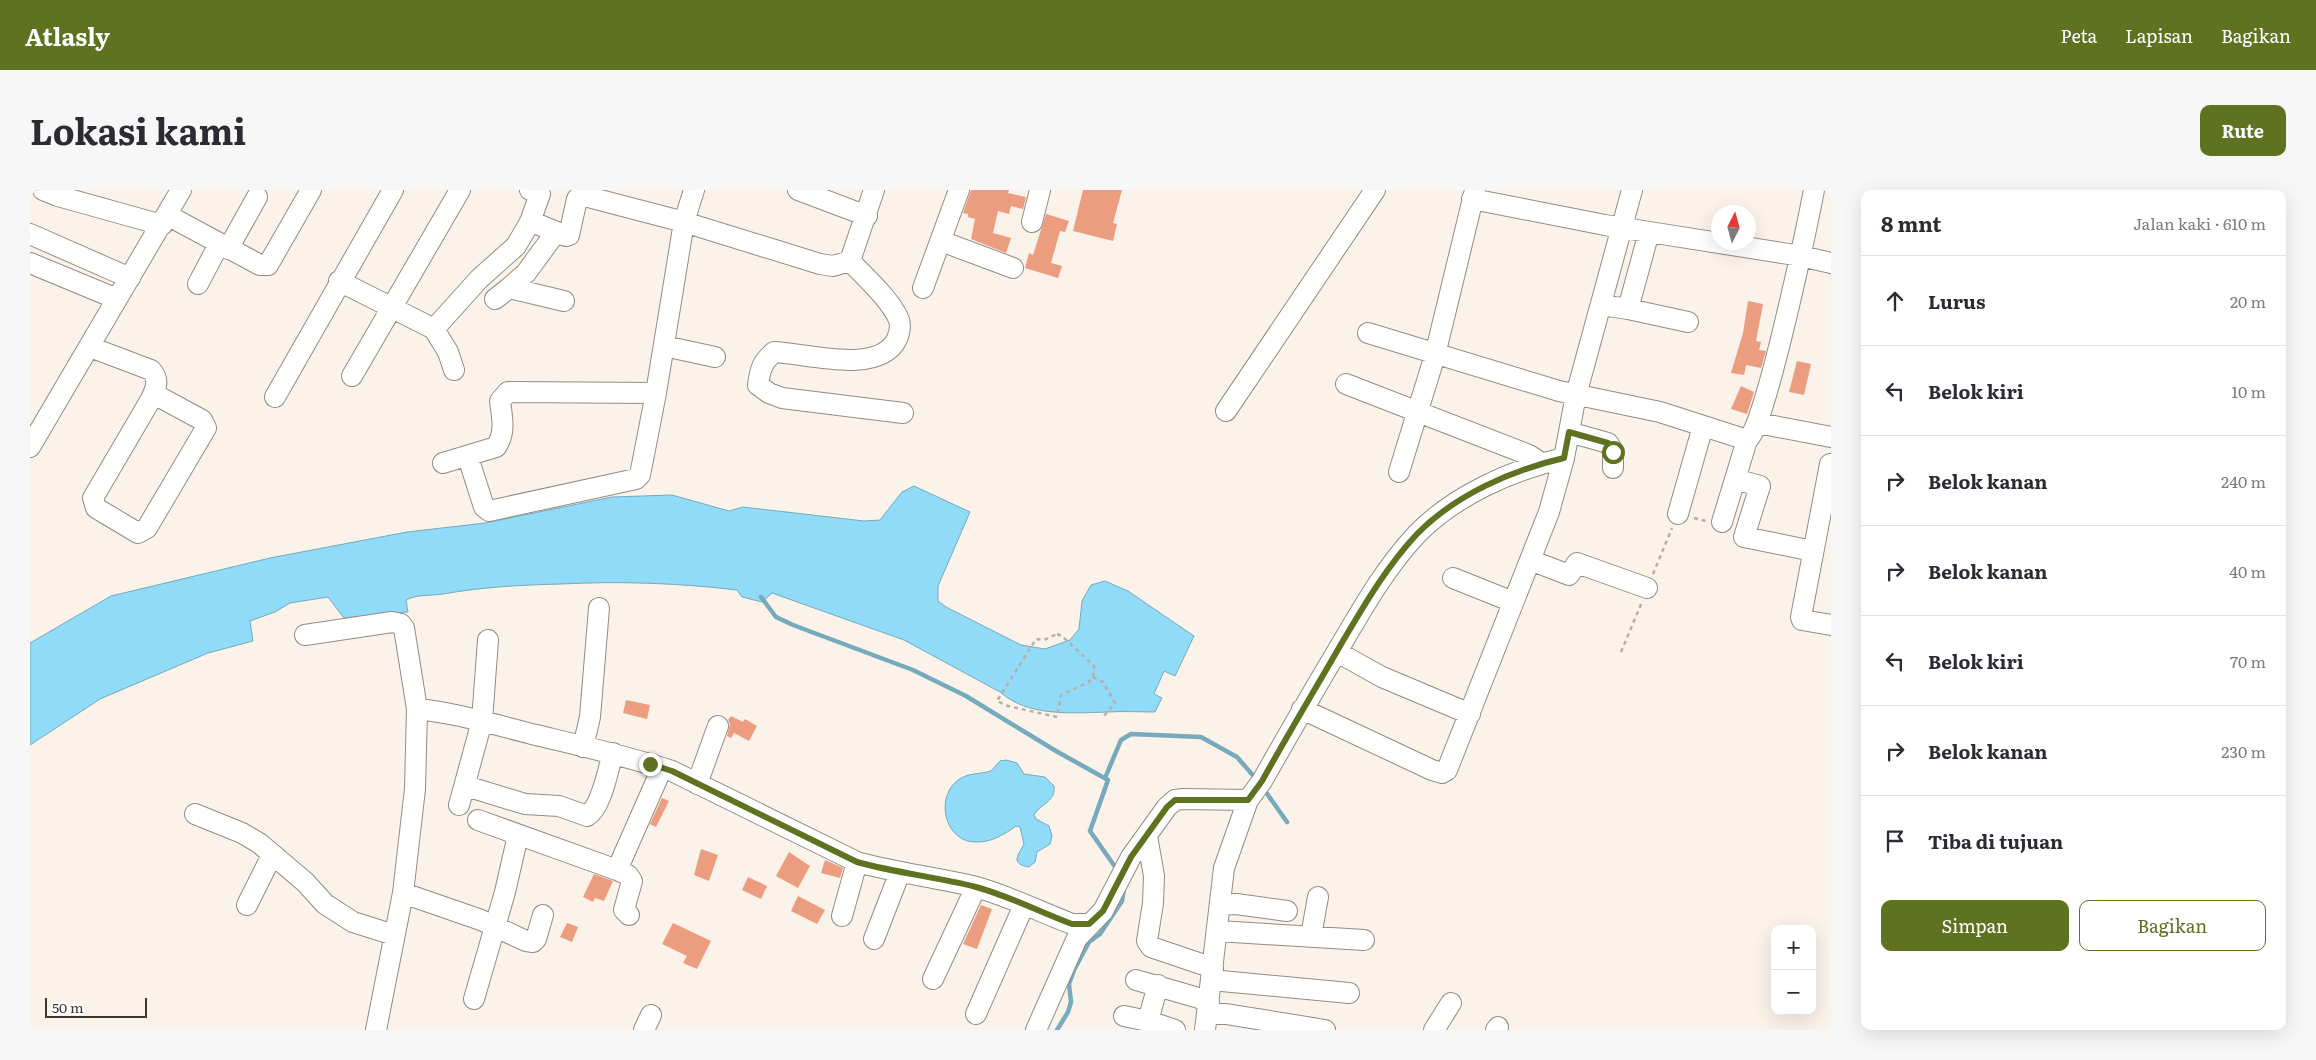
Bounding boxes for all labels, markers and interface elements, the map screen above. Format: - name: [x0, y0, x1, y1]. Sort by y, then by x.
- text: Atlasly: [25, 18, 110, 53]
- text: Peta: [2061, 22, 2097, 49]
- text: Lapisan: [2125, 22, 2193, 49]
- text: Bagikan: [2221, 22, 2291, 49]
- text: Lokasi kami: [30, 104, 246, 156]
- button: Rute: [2200, 105, 2286, 156]
- north arrow: [1711, 205, 1756, 250]
- text: 8 mnt: [1881, 207, 1942, 238]
- text: Jalan kaki · 610 m: [2133, 211, 2266, 235]
- icon: ahead: [1881, 287, 1909, 315]
- text: Lurus: [1928, 287, 1985, 315]
- text: 20 m: [2230, 289, 2266, 313]
- icon: left: [1881, 377, 1909, 405]
- text: Belok kiri: [1928, 377, 2024, 405]
- text: 10 m: [2232, 379, 2266, 403]
- route start: [1602, 441, 1625, 464]
- icon: right: [1881, 467, 1909, 495]
- text: Belok kanan: [1928, 467, 2047, 495]
- text: 240 m: [2221, 469, 2266, 493]
- icon: right: [1881, 557, 1909, 585]
- text: Belok kanan: [1928, 557, 2047, 585]
- text: 40 m: [2229, 559, 2266, 583]
- icon: left: [1881, 647, 1909, 675]
- text: Belok kiri: [1928, 647, 2024, 675]
- text: 70 m: [2230, 649, 2266, 673]
- icon: right: [1881, 737, 1909, 765]
- text: Belok kanan: [1928, 737, 2047, 765]
- text: 230 m: [2221, 739, 2266, 763]
- route end: [639, 753, 662, 776]
- icon: arrive: [1881, 827, 1909, 855]
- text: Tiba di tujuan: [1928, 827, 2063, 855]
- button: Simpan: [1881, 900, 2069, 951]
- button: Bagikan: [2079, 900, 2266, 951]
- map controls: [1771, 925, 1816, 1015]
- button: +: [1771, 925, 1816, 970]
- button: −: [1771, 970, 1816, 1015]
- scale bar: [45, 995, 148, 1018]
- text: 50 m: [52, 997, 84, 1017]

